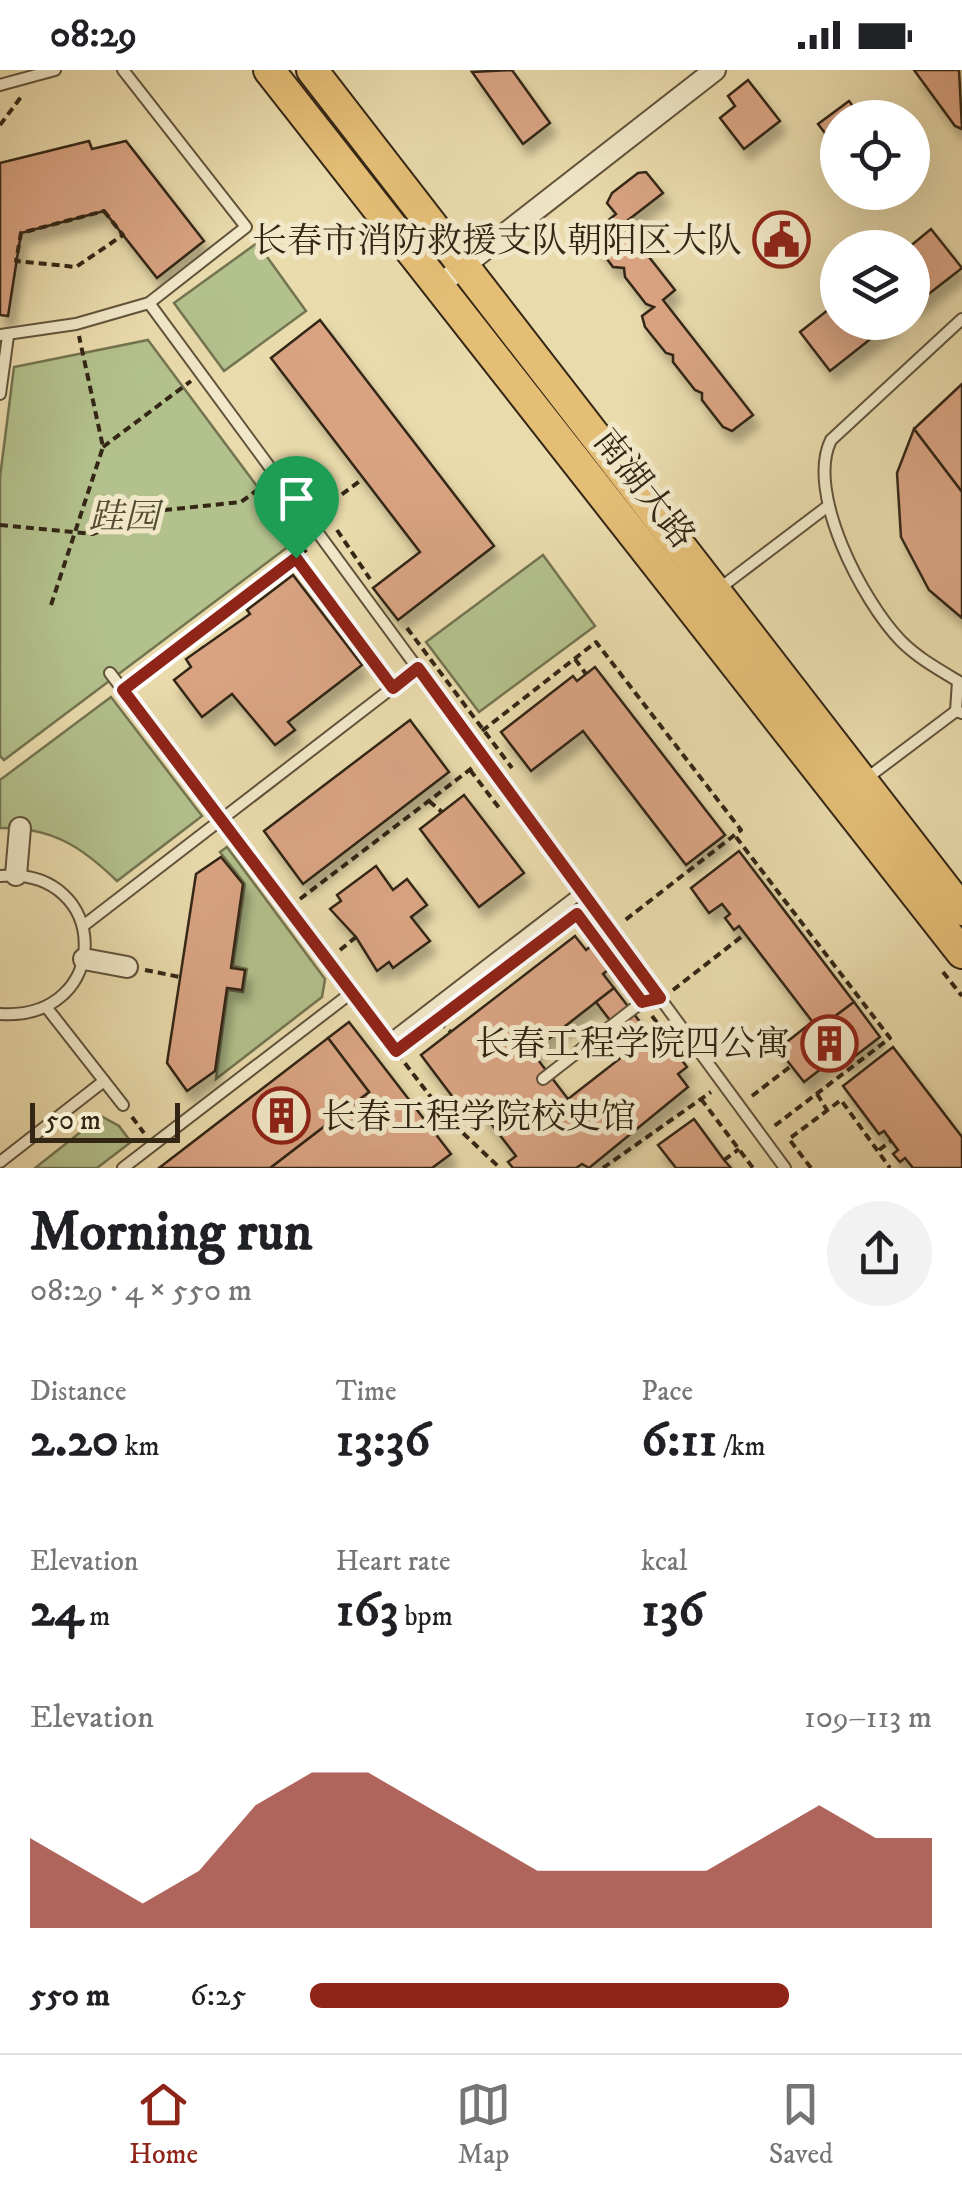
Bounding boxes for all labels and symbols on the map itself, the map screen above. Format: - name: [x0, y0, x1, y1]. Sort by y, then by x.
- public building icon: 长春市消防救援支队朝阳区大队: [751, 210, 811, 270]
- place label: 长春市消防救援支队朝阳区大队: [252, 220, 742, 264]
- street label: 南湖大路: [583, 421, 704, 558]
- pin: [254, 456, 339, 559]
- park label: 跬园: [89, 496, 164, 540]
- building icon: 长春工程学院四公寓: [799, 1013, 859, 1073]
- place label: 长春工程学院四公寓: [475, 1023, 790, 1067]
- building icon: 长春工程学院校史馆: [252, 1086, 312, 1146]
- place label: 长春工程学院校史馆: [321, 1096, 636, 1140]
- scale bar: [30, 1098, 180, 1142]

